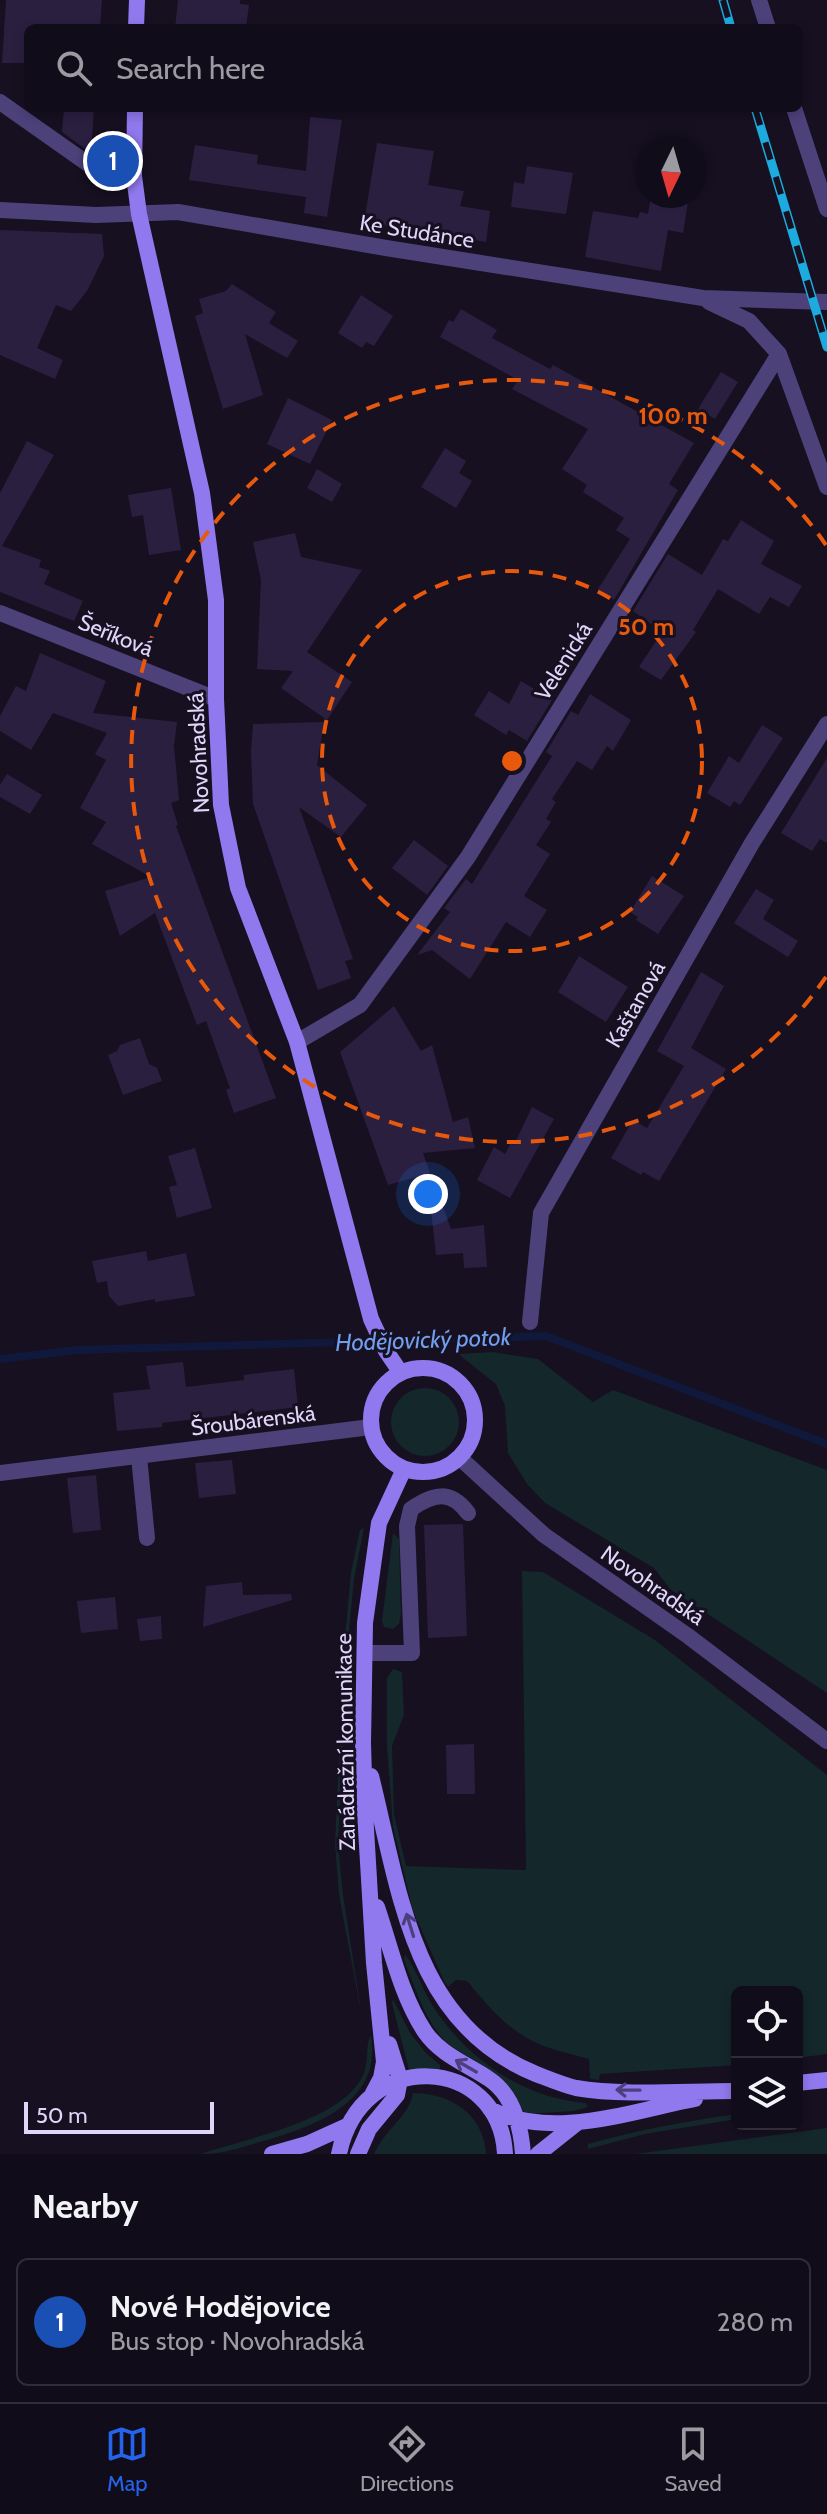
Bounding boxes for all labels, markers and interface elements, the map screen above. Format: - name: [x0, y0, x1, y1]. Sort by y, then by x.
- search box: [24, 24, 803, 112]
- icon: search: [52, 46, 96, 90]
- text: Search here: [116, 50, 265, 87]
- pin: 1: [87, 131, 139, 191]
- north arrow: [635, 136, 707, 208]
- street label: Ke Studánce: [358, 209, 476, 254]
- text: 100 m: [638, 401, 708, 430]
- street label: Šeříková: [74, 608, 158, 663]
- text: 50 m: [618, 612, 674, 641]
- street label: Velenická: [529, 617, 598, 705]
- street label: Novohradská: [182, 692, 215, 814]
- centre of rings: [498, 747, 526, 775]
- street label: Kaštanová: [600, 956, 671, 1052]
- your location: [408, 1174, 448, 1214]
- water label: Hodějovický potok: [335, 1322, 512, 1357]
- street label: Šroubárenská: [189, 1399, 317, 1442]
- street label: Novohradská: [596, 1540, 710, 1631]
- street label: Zanádražní komunikace: [330, 1633, 361, 1851]
- one-way arrow: [402, 1913, 417, 1939]
- map controls: [731, 1986, 803, 2130]
- button: locate: [731, 1986, 803, 2058]
- one-way arrow: [455, 2057, 478, 2073]
- button: layers: [731, 2058, 803, 2130]
- one-way arrow: [615, 2083, 642, 2098]
- scale bar: [24, 2098, 214, 2134]
- text: 50 m: [36, 2102, 88, 2129]
- text: Nearby: [32, 2185, 139, 2227]
- text: Nové Hodějovice: [110, 2288, 331, 2325]
- text: 1: [55, 2306, 65, 2338]
- text: 280 m: [717, 2306, 793, 2338]
- text: Bus stop · Novohradská: [110, 2325, 364, 2357]
- tab: Map: [105, 2422, 149, 2497]
- tab: Directions: [360, 2422, 454, 2497]
- tab: Saved: [665, 2422, 722, 2497]

